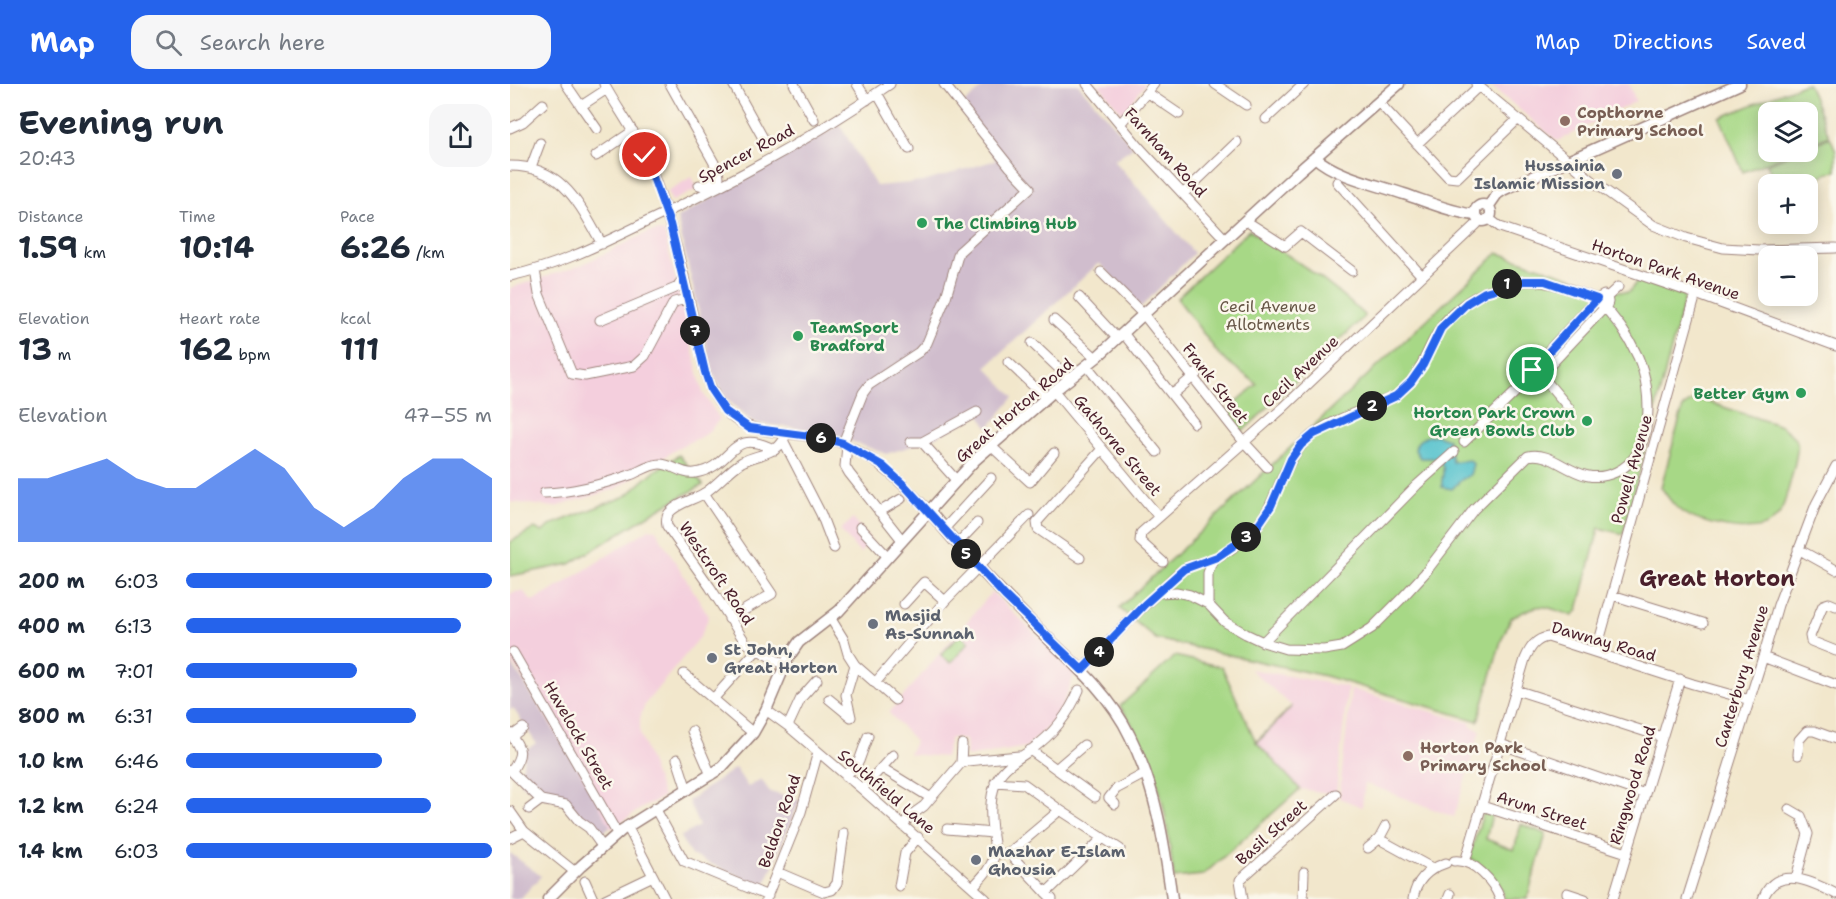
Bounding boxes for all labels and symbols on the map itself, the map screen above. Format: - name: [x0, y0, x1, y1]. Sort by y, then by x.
- place label: Copthorne Primary School: [1577, 102, 1704, 141]
- street label: Farnham Road: [1120, 103, 1212, 202]
- marker: Copthorne Primary School: [1558, 114, 1572, 128]
- street label: Spencer Road: [695, 119, 798, 188]
- pin: [619, 129, 670, 180]
- place label: Hussainia Islamic Mission: [1474, 155, 1605, 194]
- marker: Hussainia Islamic Mission: [1610, 167, 1624, 181]
- place label: The Climbing Hub: [934, 213, 1077, 234]
- marker: The Climbing Hub: [915, 216, 929, 230]
- street label: Horton Park Avenue: [1589, 234, 1743, 305]
- pin: 1: [1492, 269, 1522, 299]
- park label: Cecil Avenue Allotments: [1219, 296, 1317, 335]
- pin: 7: [680, 316, 710, 346]
- place label: TeamSport Bradford: [810, 317, 899, 356]
- marker: TeamSport Bradford: [791, 329, 805, 343]
- street label: Cecil Avenue: [1258, 331, 1343, 412]
- street label: Frank Street: [1178, 339, 1253, 428]
- pin: [1506, 344, 1557, 395]
- street label: Great Horton Road: [951, 353, 1078, 467]
- place label: Better Gym: [1694, 383, 1789, 404]
- marker: Better Gym: [1794, 386, 1808, 400]
- street label: Gathorne Street: [1069, 390, 1166, 500]
- pin: 2: [1357, 391, 1387, 421]
- place label: Horton Park Crown Green Bowls Club: [1413, 402, 1575, 441]
- street label: Powell Avenue: [1606, 412, 1657, 526]
- marker: Horton Park Crown Green Bowls Club: [1580, 414, 1594, 428]
- pin: 6: [806, 423, 836, 453]
- street label: Westcroft Road: [674, 518, 759, 629]
- pin: 3: [1231, 522, 1261, 552]
- pin: 5: [951, 539, 981, 569]
- district label: Great Horton: [1639, 564, 1795, 593]
- street label: Canterbury Avenue: [1710, 602, 1773, 750]
- place label: Masjid As-Sunnah: [885, 605, 975, 644]
- marker: Masjid As-Sunnah: [866, 617, 880, 631]
- street label: Dawnay Road: [1549, 617, 1659, 666]
- pin: 4: [1084, 637, 1114, 667]
- place label: St John, Great Horton: [724, 639, 838, 678]
- marker: St John, Great Horton: [705, 651, 719, 665]
- street label: Havelock Street: [539, 677, 618, 793]
- street label: Ringwood Road: [1604, 723, 1661, 847]
- place label: Horton Park Primary School: [1420, 737, 1547, 776]
- street label: Southfield Lane: [834, 744, 940, 838]
- marker: Horton Park Primary School: [1401, 749, 1415, 763]
- street label: Beldon Road: [754, 771, 805, 871]
- street label: Arum Street: [1494, 786, 1590, 835]
- street label: Basil Street: [1231, 795, 1311, 870]
- place label: Mazhar E-Islam Ghousia: [988, 841, 1126, 880]
- marker: Mazhar E-Islam Ghousia: [969, 853, 983, 867]

